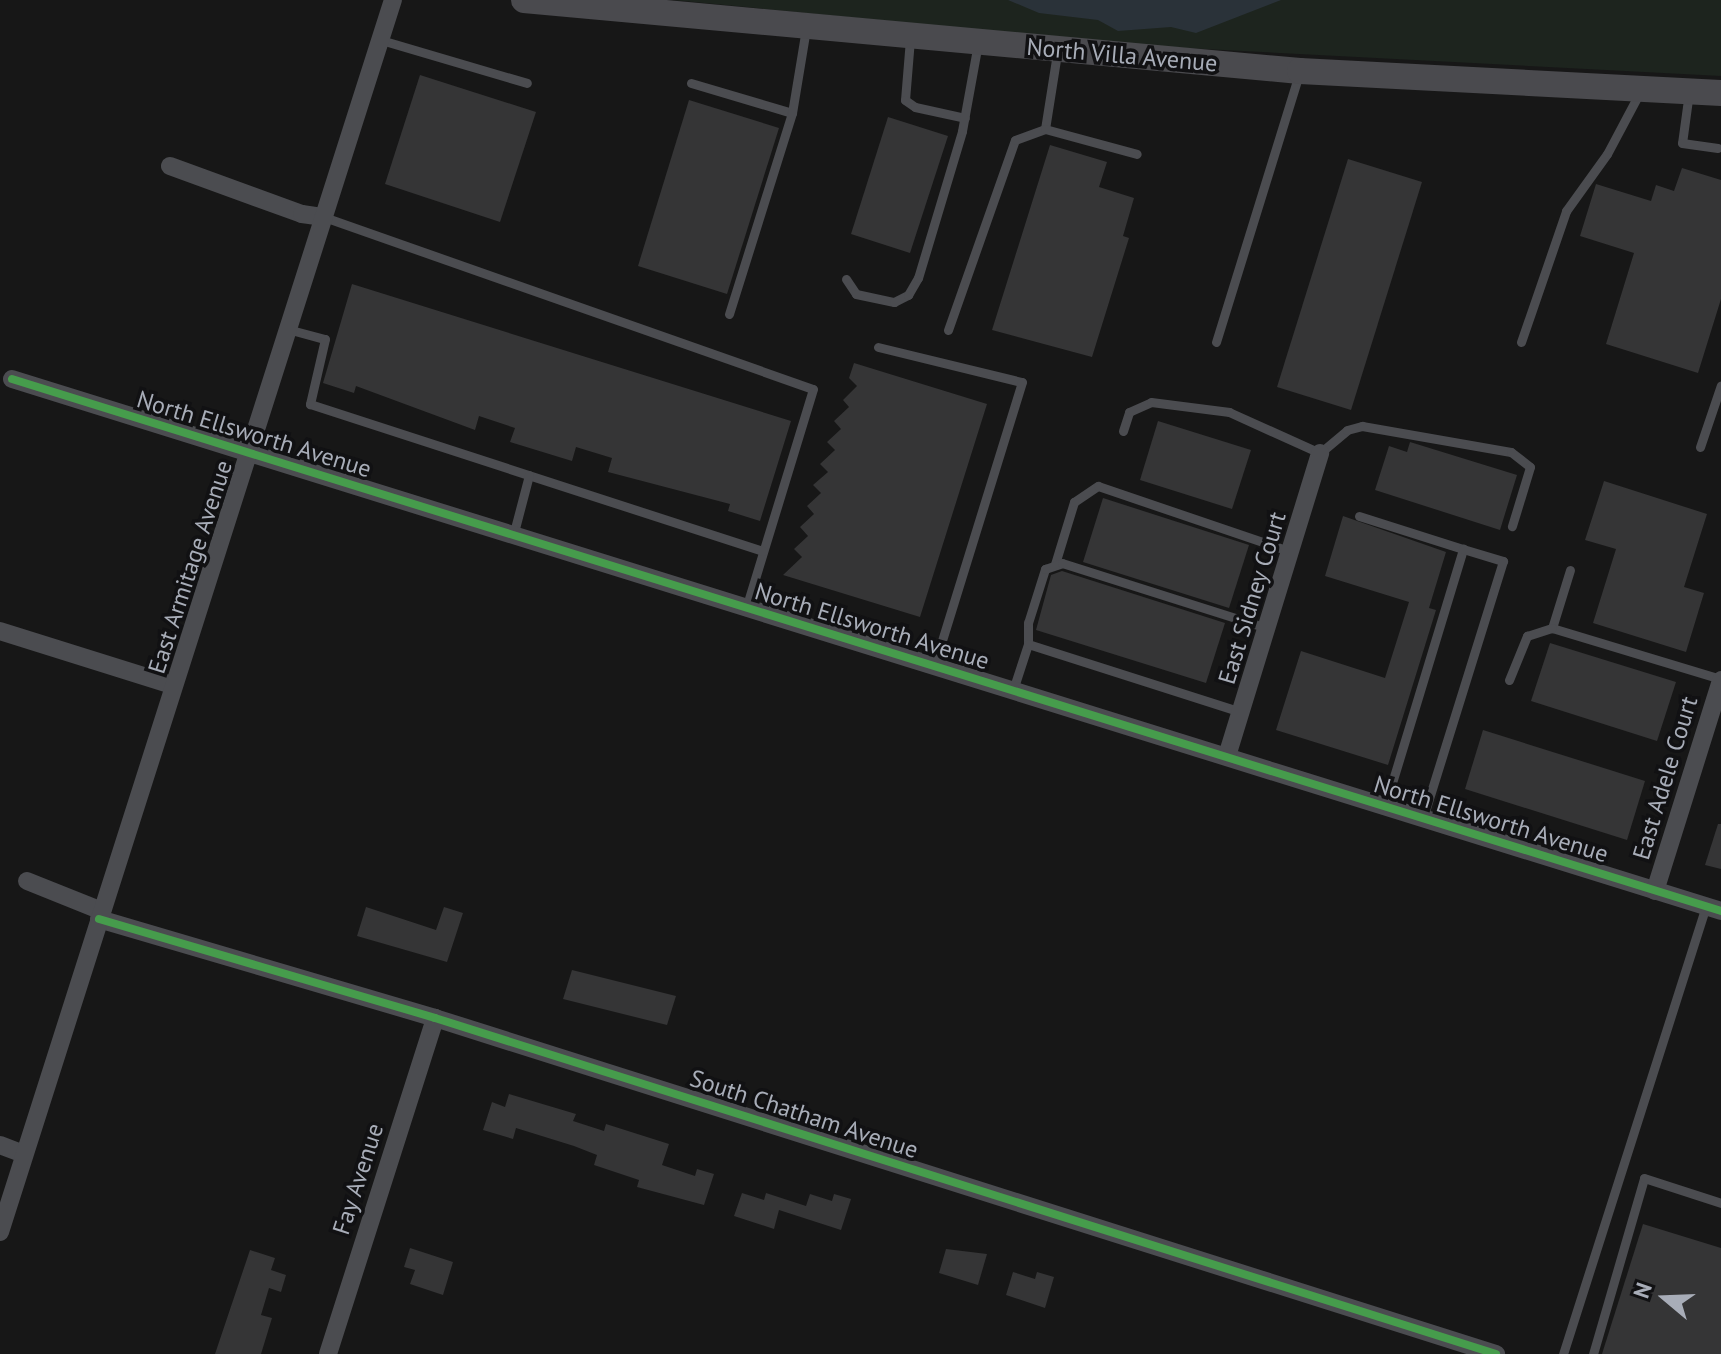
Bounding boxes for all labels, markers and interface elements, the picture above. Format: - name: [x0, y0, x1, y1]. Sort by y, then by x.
- street label: North Villa Avenue: [1025, 32, 1219, 78]
- street label: North Ellsworth Avenue: [133, 385, 375, 483]
- street label: East Armitage Avenue: [142, 456, 238, 678]
- street label: East Sidney Court: [1212, 508, 1292, 688]
- street label: North Ellsworth Avenue: [751, 577, 993, 675]
- street label: East Adele Court: [1626, 693, 1704, 863]
- street label: North Ellsworth Avenue: [1370, 770, 1612, 868]
- street label: South Chatham Avenue: [686, 1063, 922, 1165]
- street label: Fay Avenue: [326, 1119, 390, 1239]
- north arrow: [1625, 1258, 1705, 1338]
- text: N: [1627, 1279, 1658, 1302]

